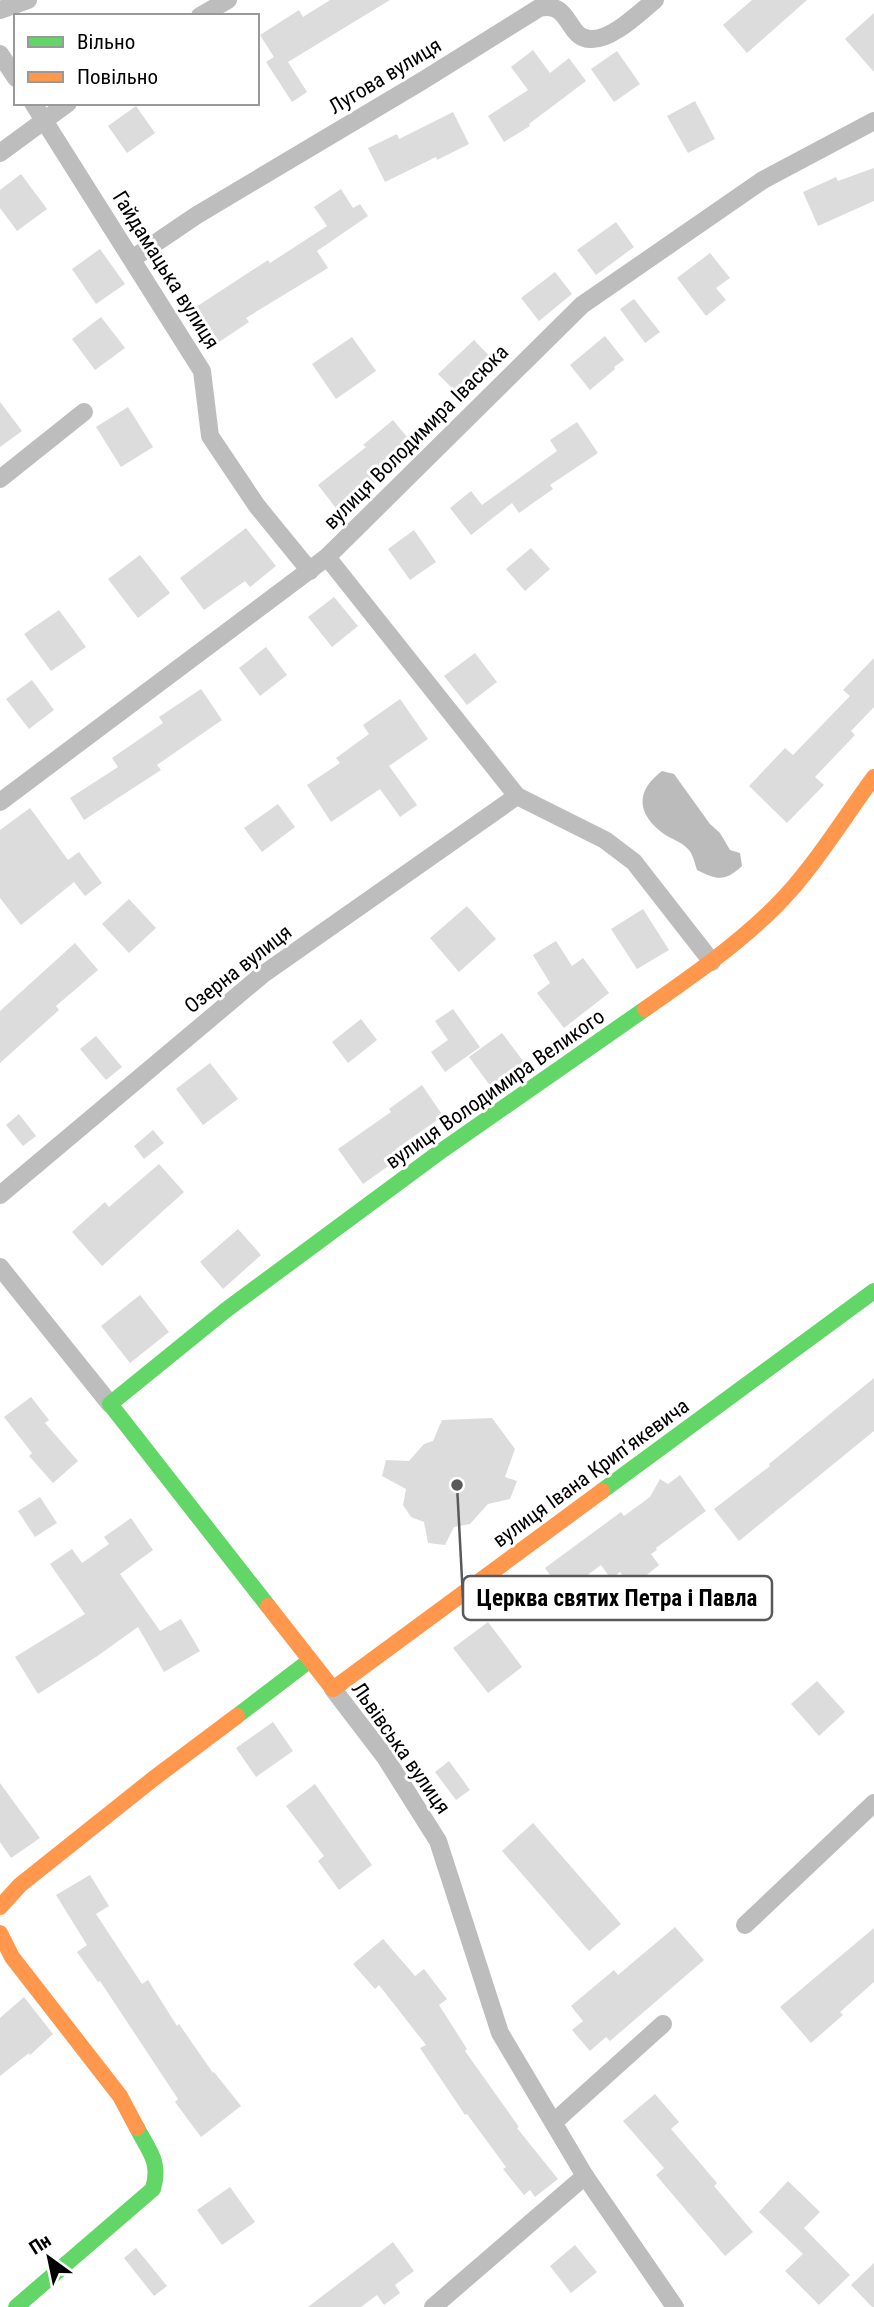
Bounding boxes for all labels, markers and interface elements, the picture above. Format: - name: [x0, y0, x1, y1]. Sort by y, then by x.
- legend: [14, 14, 259, 105]
- text: Вільно: [77, 30, 135, 54]
- street label: Лугова вулиця: [325, 33, 445, 119]
- text: Повільно: [77, 65, 158, 89]
- street label: Гайдамацька вулиця: [108, 187, 224, 353]
- street label: вулиця Володимира Івасюка: [319, 340, 513, 534]
- street label: Озерна вулиця: [180, 920, 296, 1018]
- street label: вулиця Володимира Великого: [381, 1004, 609, 1174]
- street label: вулиця Івана Крипʼякевича: [488, 1394, 694, 1552]
- callout: Церква святих Петра і Павла: [463, 1576, 772, 1620]
- text: Церква святих Петра і Павла: [477, 1585, 758, 1612]
- street label: Львівська вулиця: [347, 1678, 455, 1818]
- north arrow: [14, 2223, 84, 2293]
- text: Пн: [25, 2229, 55, 2260]

